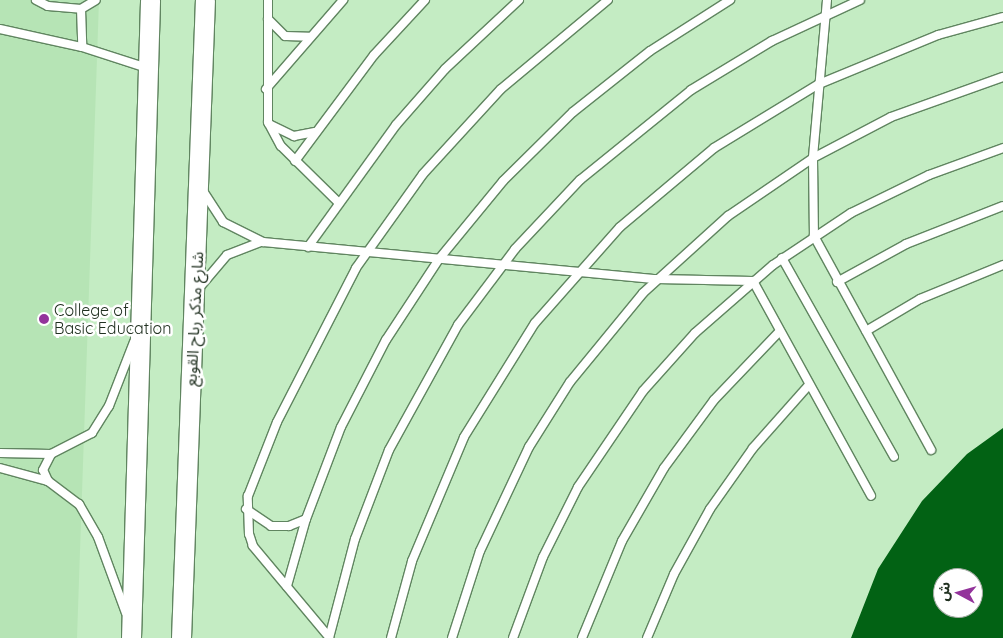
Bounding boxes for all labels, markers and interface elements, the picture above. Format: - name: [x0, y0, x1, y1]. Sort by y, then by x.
- street label: شارع مذكر رباح القوبع: [181, 251, 207, 387]
- place label: College of Basic Education: [54, 300, 172, 338]
- marker: College of Basic Education: [38, 313, 50, 325]
- north arrow: [933, 568, 983, 618]
- text: ش: [934, 581, 954, 602]

